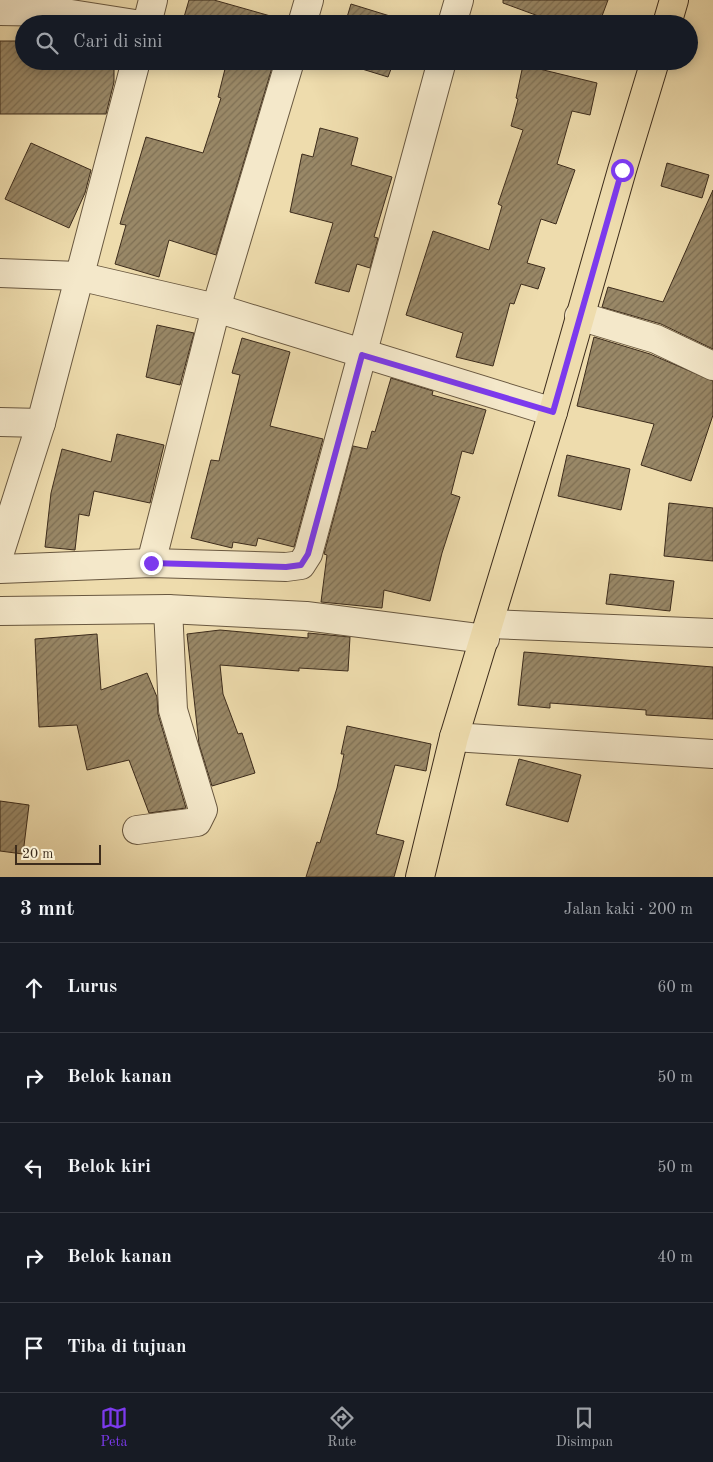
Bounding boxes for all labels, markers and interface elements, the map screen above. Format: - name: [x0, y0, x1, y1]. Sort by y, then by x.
- search box: [15, 15, 698, 70]
- icon: search: [33, 29, 61, 57]
- text: Cari di sini: [73, 33, 163, 52]
- route start: [611, 159, 634, 182]
- route end: [140, 552, 163, 575]
- scale bar: [15, 842, 101, 865]
- text: 20 m: [22, 847, 53, 861]
- text: 3 mnt: [20, 899, 74, 920]
- text: Jalan kaki · 200 m: [564, 902, 693, 918]
- icon: ahead: [20, 974, 48, 1002]
- text: Lurus: [67, 978, 117, 997]
- text: 60 m: [657, 980, 693, 996]
- icon: right: [20, 1064, 48, 1092]
- text: Belok kanan: [67, 1068, 172, 1087]
- text: 50 m: [657, 1070, 693, 1086]
- icon: left: [20, 1154, 48, 1182]
- text: Belok kiri: [67, 1158, 151, 1177]
- text: 50 m: [657, 1160, 693, 1176]
- icon: right: [20, 1244, 48, 1272]
- text: Belok kanan: [67, 1248, 172, 1267]
- text: 40 m: [657, 1250, 693, 1266]
- icon: arrive: [20, 1334, 48, 1362]
- text: Tiba di tujuan: [67, 1338, 187, 1357]
- tab: Peta: [100, 1404, 128, 1451]
- tab: Rute: [327, 1404, 356, 1451]
- tab: Disimpan: [556, 1404, 613, 1451]

